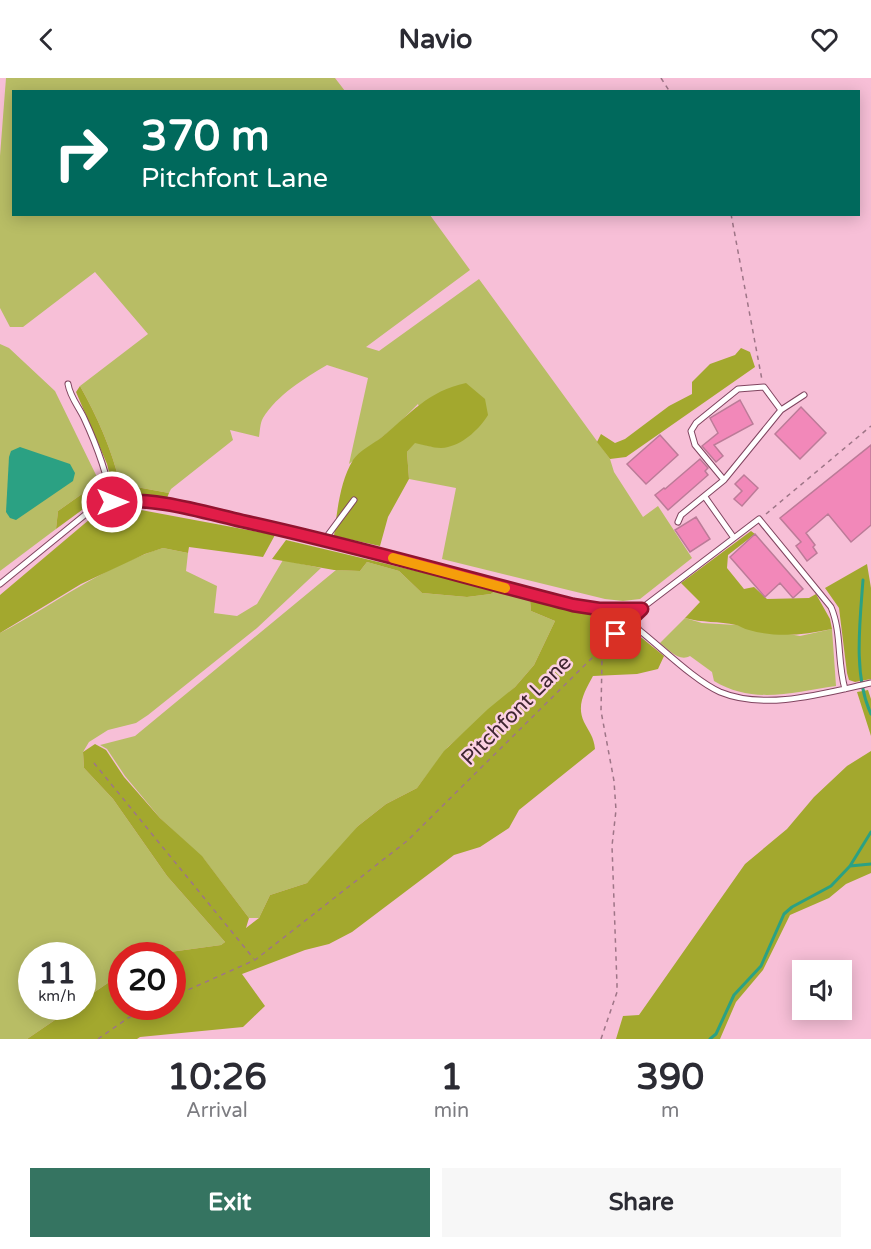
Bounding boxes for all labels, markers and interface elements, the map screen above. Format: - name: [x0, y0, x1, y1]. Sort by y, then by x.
- icon: back: [30, 23, 63, 56]
- text: Navio: [398, 23, 473, 56]
- icon: heart: [808, 23, 841, 56]
- text: 370 m: [141, 111, 270, 162]
- icon: right: [42, 114, 120, 192]
- text: Pitchfont Lane: [141, 162, 328, 195]
- position arrow: [80, 470, 144, 534]
- pin: [590, 608, 641, 659]
- icon: arrive: [599, 617, 632, 650]
- street label: Pitchfont Lane: [456, 650, 577, 771]
- speed limit sign: 20: [108, 942, 186, 1020]
- text: 11: [38, 955, 76, 992]
- map controls: [792, 960, 852, 1020]
- button: sound: [792, 960, 852, 1020]
- text: km/h: [38, 987, 76, 1005]
- text: 10:26: [167, 1056, 267, 1099]
- text: 1: [440, 1056, 463, 1099]
- text: 390: [636, 1056, 704, 1099]
- text: Arrival: [186, 1099, 248, 1123]
- text: min: [434, 1099, 469, 1123]
- text: m: [661, 1099, 679, 1123]
- button: Exit: [30, 1168, 430, 1237]
- button: Share: [442, 1168, 841, 1237]

